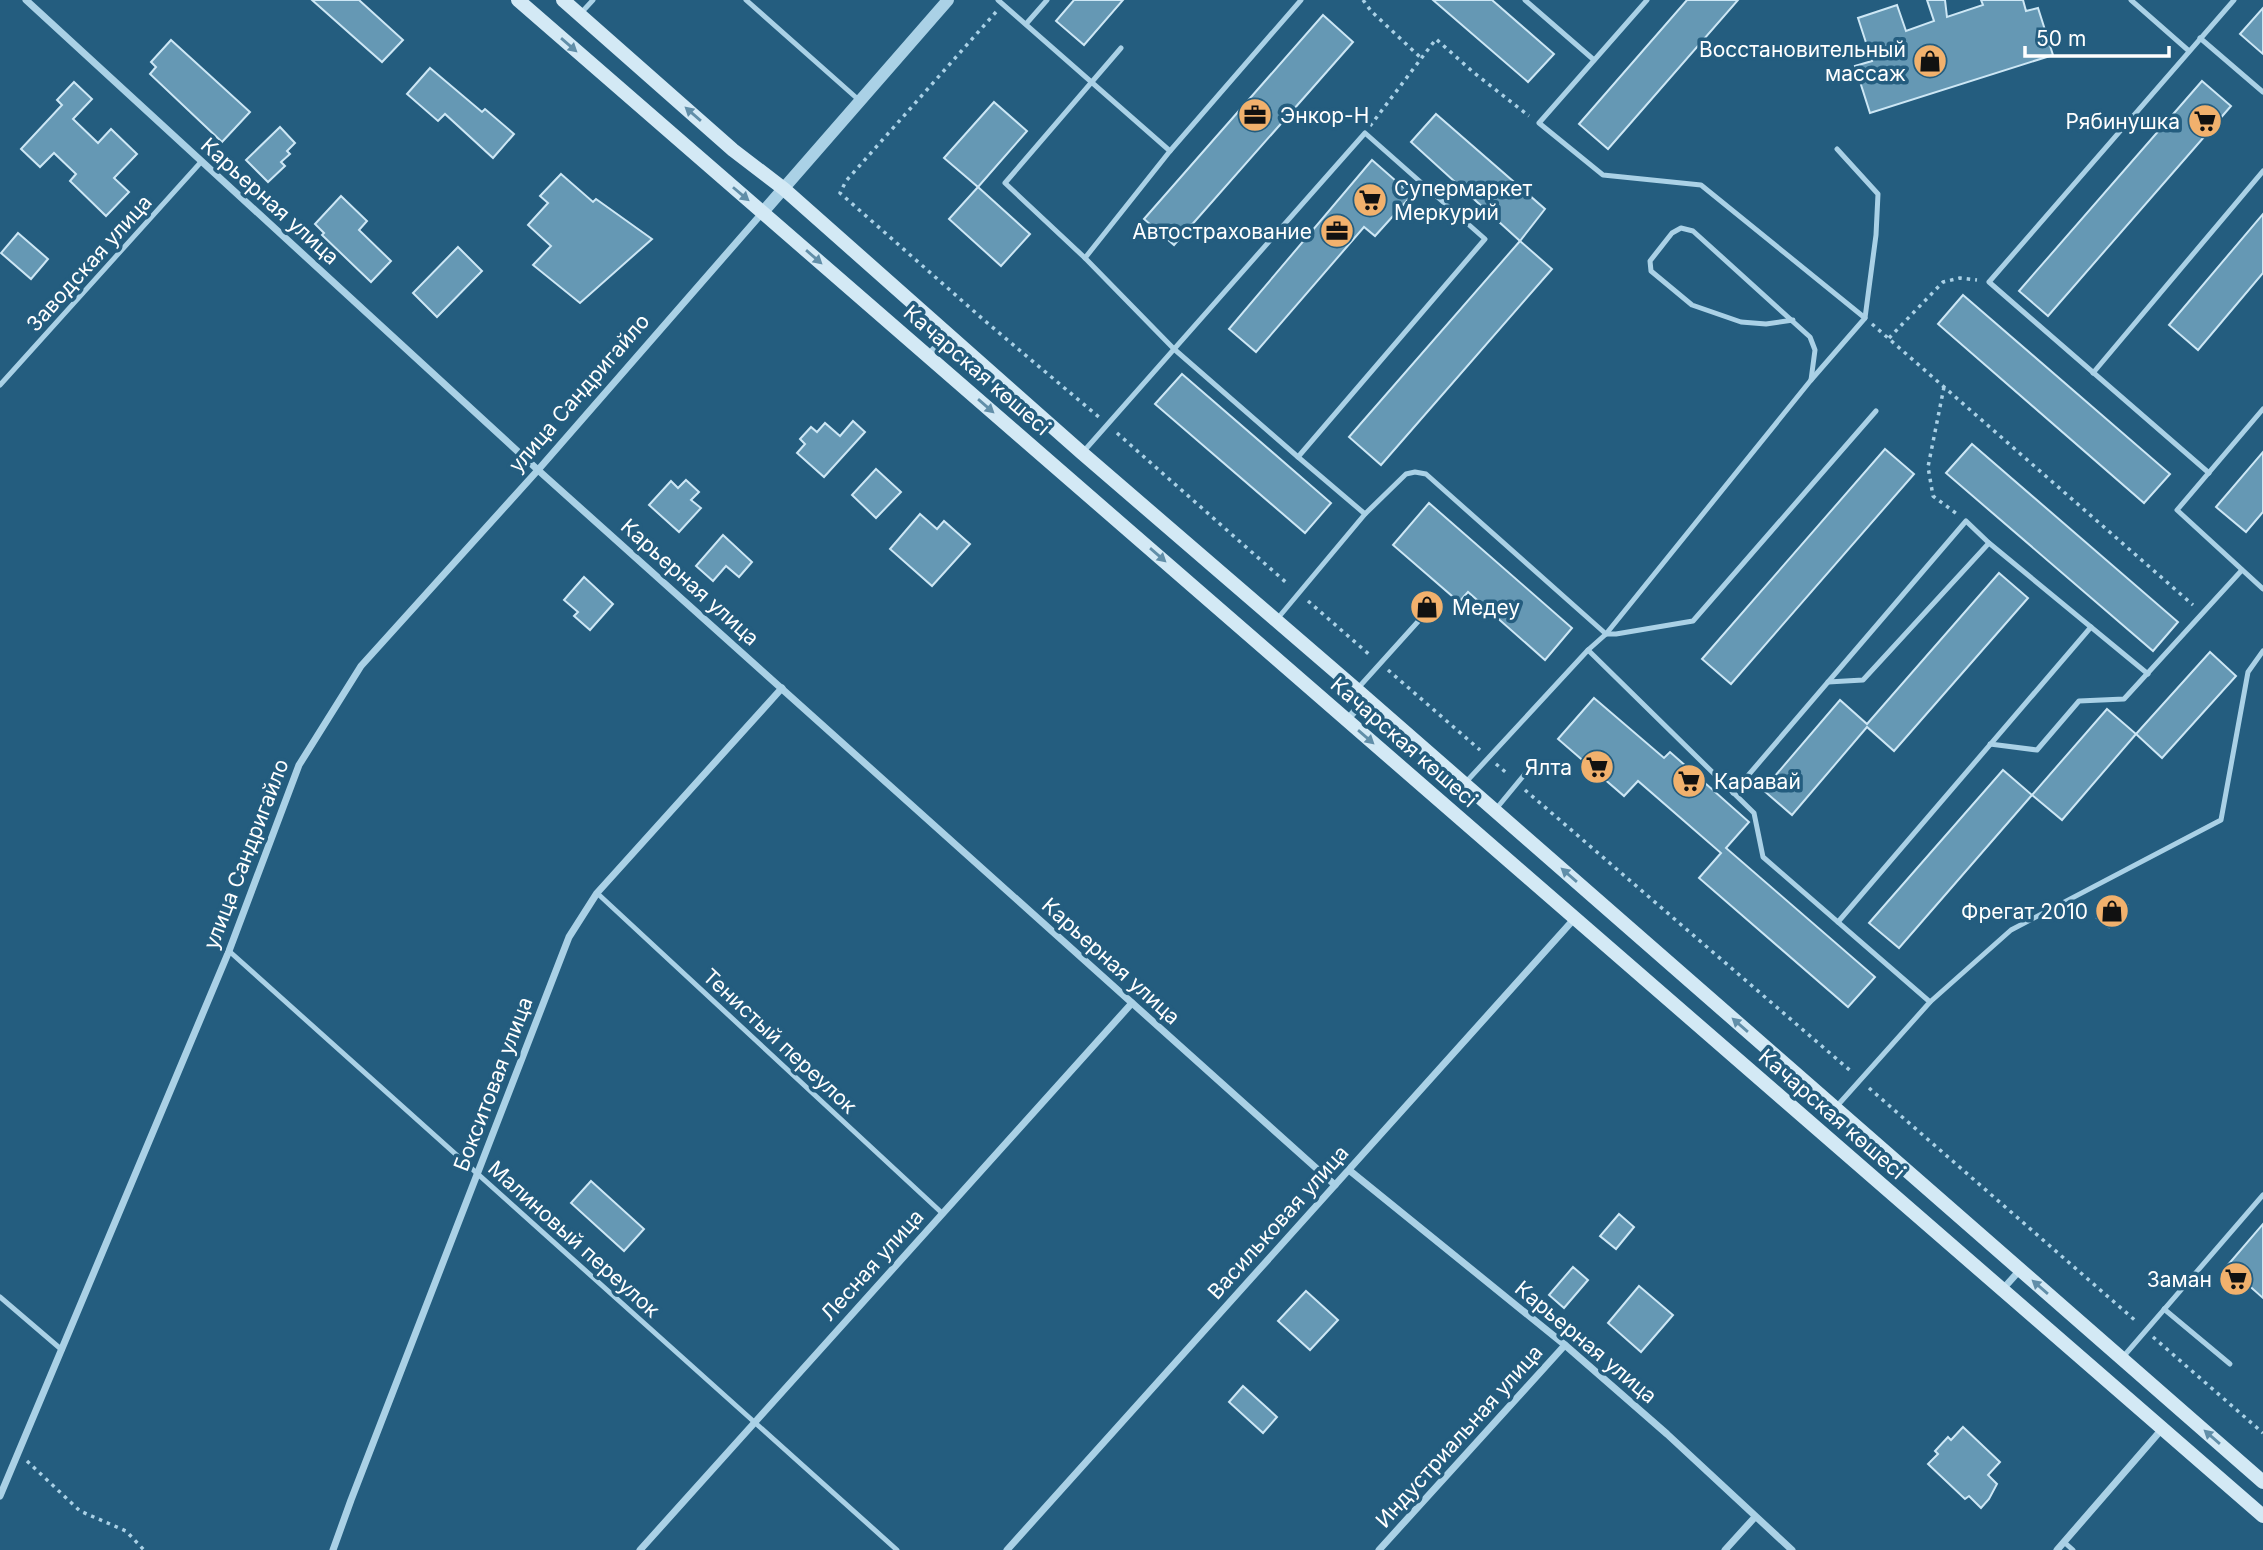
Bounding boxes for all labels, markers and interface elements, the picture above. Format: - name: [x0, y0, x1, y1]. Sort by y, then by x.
- scale bar: [2025, 14, 2168, 58]
- text: 50 m: [2036, 26, 2086, 51]
- one-way arrow: [561, 37, 578, 52]
- place label: Восстановительный массаж: [1699, 37, 1906, 86]
- shop icon: Восстановительный массаж: [1911, 42, 1949, 80]
- office icon: Энкор-Н: [1236, 96, 1274, 134]
- supermarket icon: Рябинушка: [2186, 102, 2224, 140]
- place label: Энкор-Н: [1280, 103, 1369, 128]
- one-way arrow: [685, 107, 702, 123]
- place label: Рябинушка: [2065, 109, 2180, 134]
- street label: Карьерная улица: [196, 132, 344, 270]
- place label: Супермаркет Меркурий: [1394, 176, 1533, 225]
- supermarket icon: Супермаркет Меркурий: [1351, 181, 1389, 219]
- one-way arrow: [733, 186, 750, 201]
- street label: Заводская улица: [21, 190, 157, 336]
- office icon: Автострахование: [1318, 212, 1356, 250]
- place label: Автострахование: [1132, 219, 1312, 244]
- one-way arrow: [806, 249, 823, 264]
- street label: Качарская көшесі: [899, 300, 1055, 440]
- street label: улица Сандригайло: [503, 309, 655, 477]
- one-way arrow: [977, 398, 995, 414]
- street label: Карьерная улица: [616, 513, 764, 651]
- one-way arrow: [1149, 547, 1167, 563]
- shop icon: Медеу: [1408, 588, 1446, 626]
- place label: Медеу: [1452, 595, 1520, 620]
- street label: Качарская көшесі: [1326, 672, 1482, 812]
- one-way arrow: [1358, 729, 1375, 744]
- supermarket icon: Ялта: [1578, 748, 1616, 786]
- street label: улица Сандригайло: [198, 755, 294, 953]
- place label: Ялта: [1525, 755, 1572, 780]
- supermarket icon: Каравай: [1670, 762, 1708, 800]
- place label: Каравай: [1714, 769, 1801, 794]
- one-way arrow: [1560, 868, 1577, 883]
- street label: Карьерная улица: [1037, 892, 1185, 1030]
- shop icon: Фрегат 2010: [2093, 892, 2131, 930]
- place label: Фрегат 2010: [1961, 899, 2088, 924]
- street label: Тенистый переулок: [698, 963, 862, 1119]
- street label: Бокситовая улица: [448, 993, 538, 1175]
- one-way arrow: [1731, 1017, 1749, 1033]
- street label: Качарская көшесі: [1754, 1044, 1910, 1184]
- street label: Васильковая улица: [1202, 1140, 1354, 1304]
- street label: Малиновый переулок: [483, 1155, 665, 1323]
- street label: Лесная улица: [815, 1204, 929, 1326]
- supermarket icon: Заман: [2217, 1260, 2255, 1298]
- place label: Заман: [2147, 1267, 2212, 1292]
- street label: Карьерная улица: [1510, 1276, 1662, 1408]
- one-way arrow: [2032, 1280, 2049, 1295]
- street label: Индустриальная улица: [1370, 1339, 1548, 1533]
- one-way arrow: [2203, 1430, 2220, 1445]

